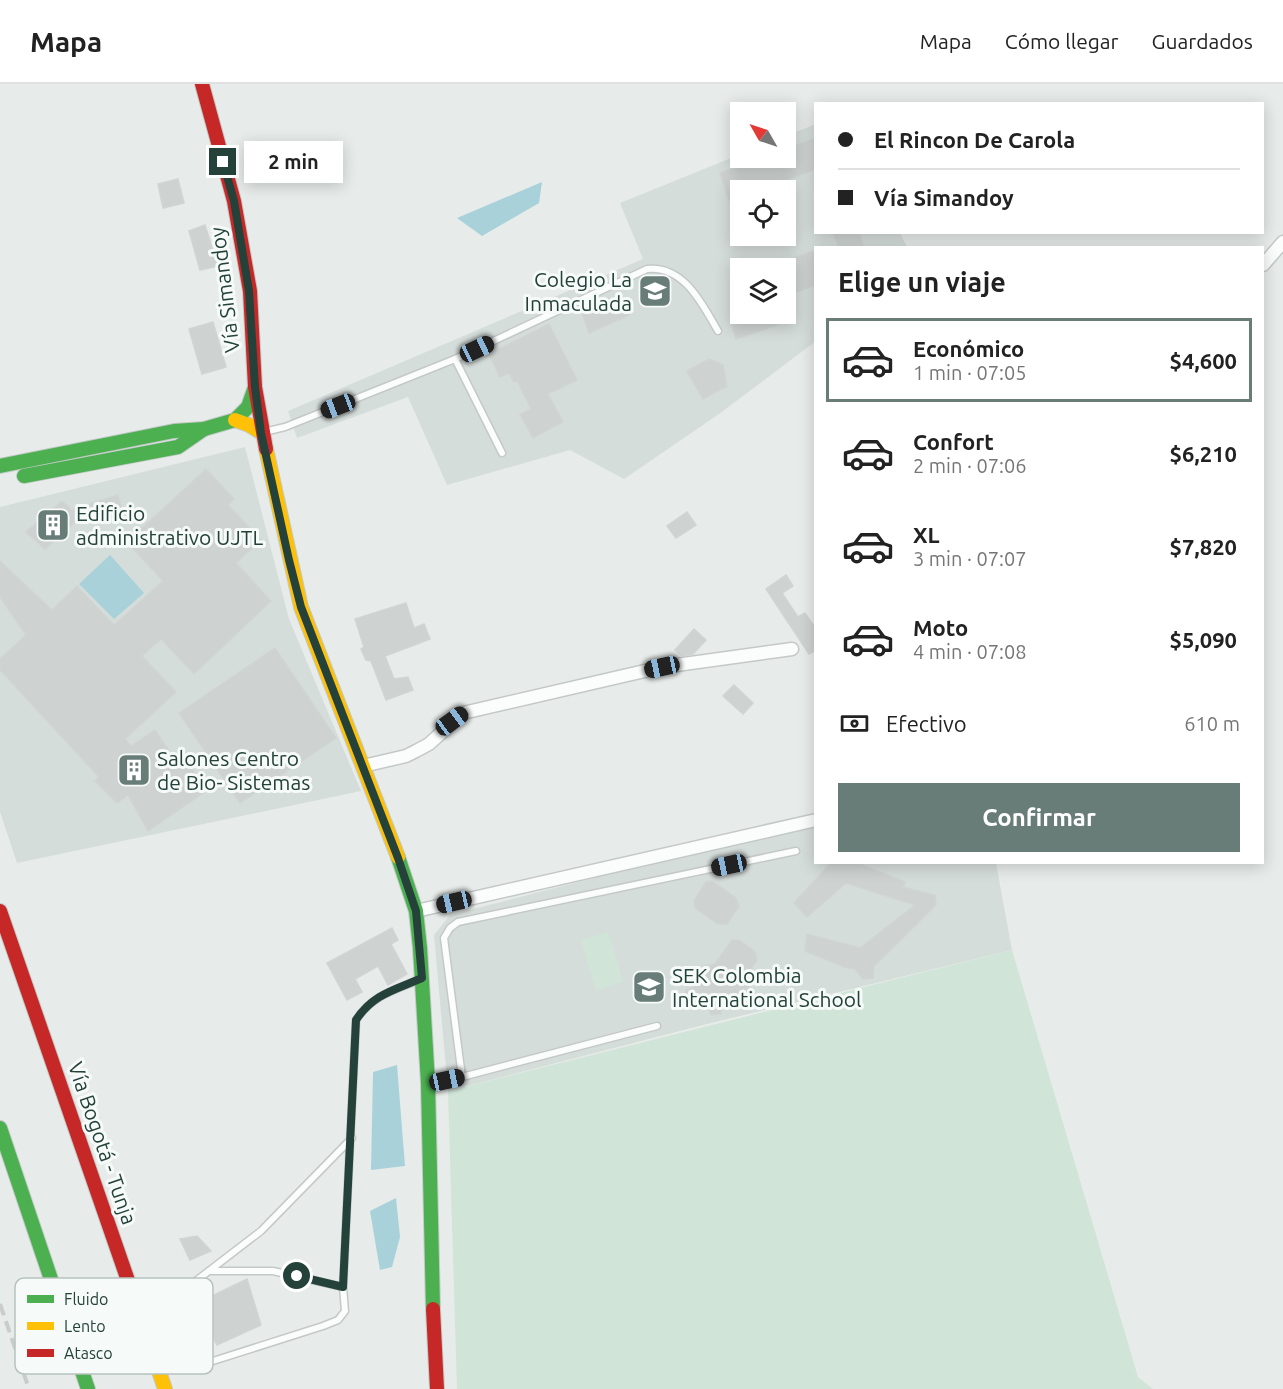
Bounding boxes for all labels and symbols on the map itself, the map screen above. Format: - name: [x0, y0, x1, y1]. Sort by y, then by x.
- north arrow: [730, 102, 796, 168]
- callout: 2 min: [244, 141, 343, 183]
- route end: [209, 148, 236, 175]
- street label: Vía Simandoy: [204, 226, 244, 354]
- place label: Colegio La Inmaculada: [525, 267, 632, 315]
- school or university icon: Colegio La Inmaculada: [637, 273, 673, 309]
- car: [457, 333, 497, 365]
- car: [318, 391, 358, 421]
- place label: Edificio administrativo UJTL: [76, 501, 263, 549]
- building icon: Edificio administrativo UJTL: [35, 507, 71, 543]
- car: [643, 654, 681, 680]
- car: [432, 703, 472, 739]
- place label: Salones Centro de Bio- Sistemas: [157, 746, 310, 794]
- building icon: Salones Centro de Bio- Sistemas: [116, 752, 152, 788]
- car: [710, 852, 748, 878]
- car: [434, 889, 474, 915]
- place label: SEK Colombia International School: [672, 963, 861, 1011]
- school or university icon: SEK Colombia International School: [631, 969, 667, 1005]
- street label: Vía Bogotá - Tunja: [64, 1059, 142, 1227]
- car: [428, 1067, 466, 1093]
- route start: [283, 1262, 310, 1289]
- legend: [15, 1278, 213, 1374]
- text: Fluido: [64, 1290, 108, 1308]
- text: Lento: [64, 1317, 106, 1335]
- text: Atasco: [64, 1344, 113, 1362]

